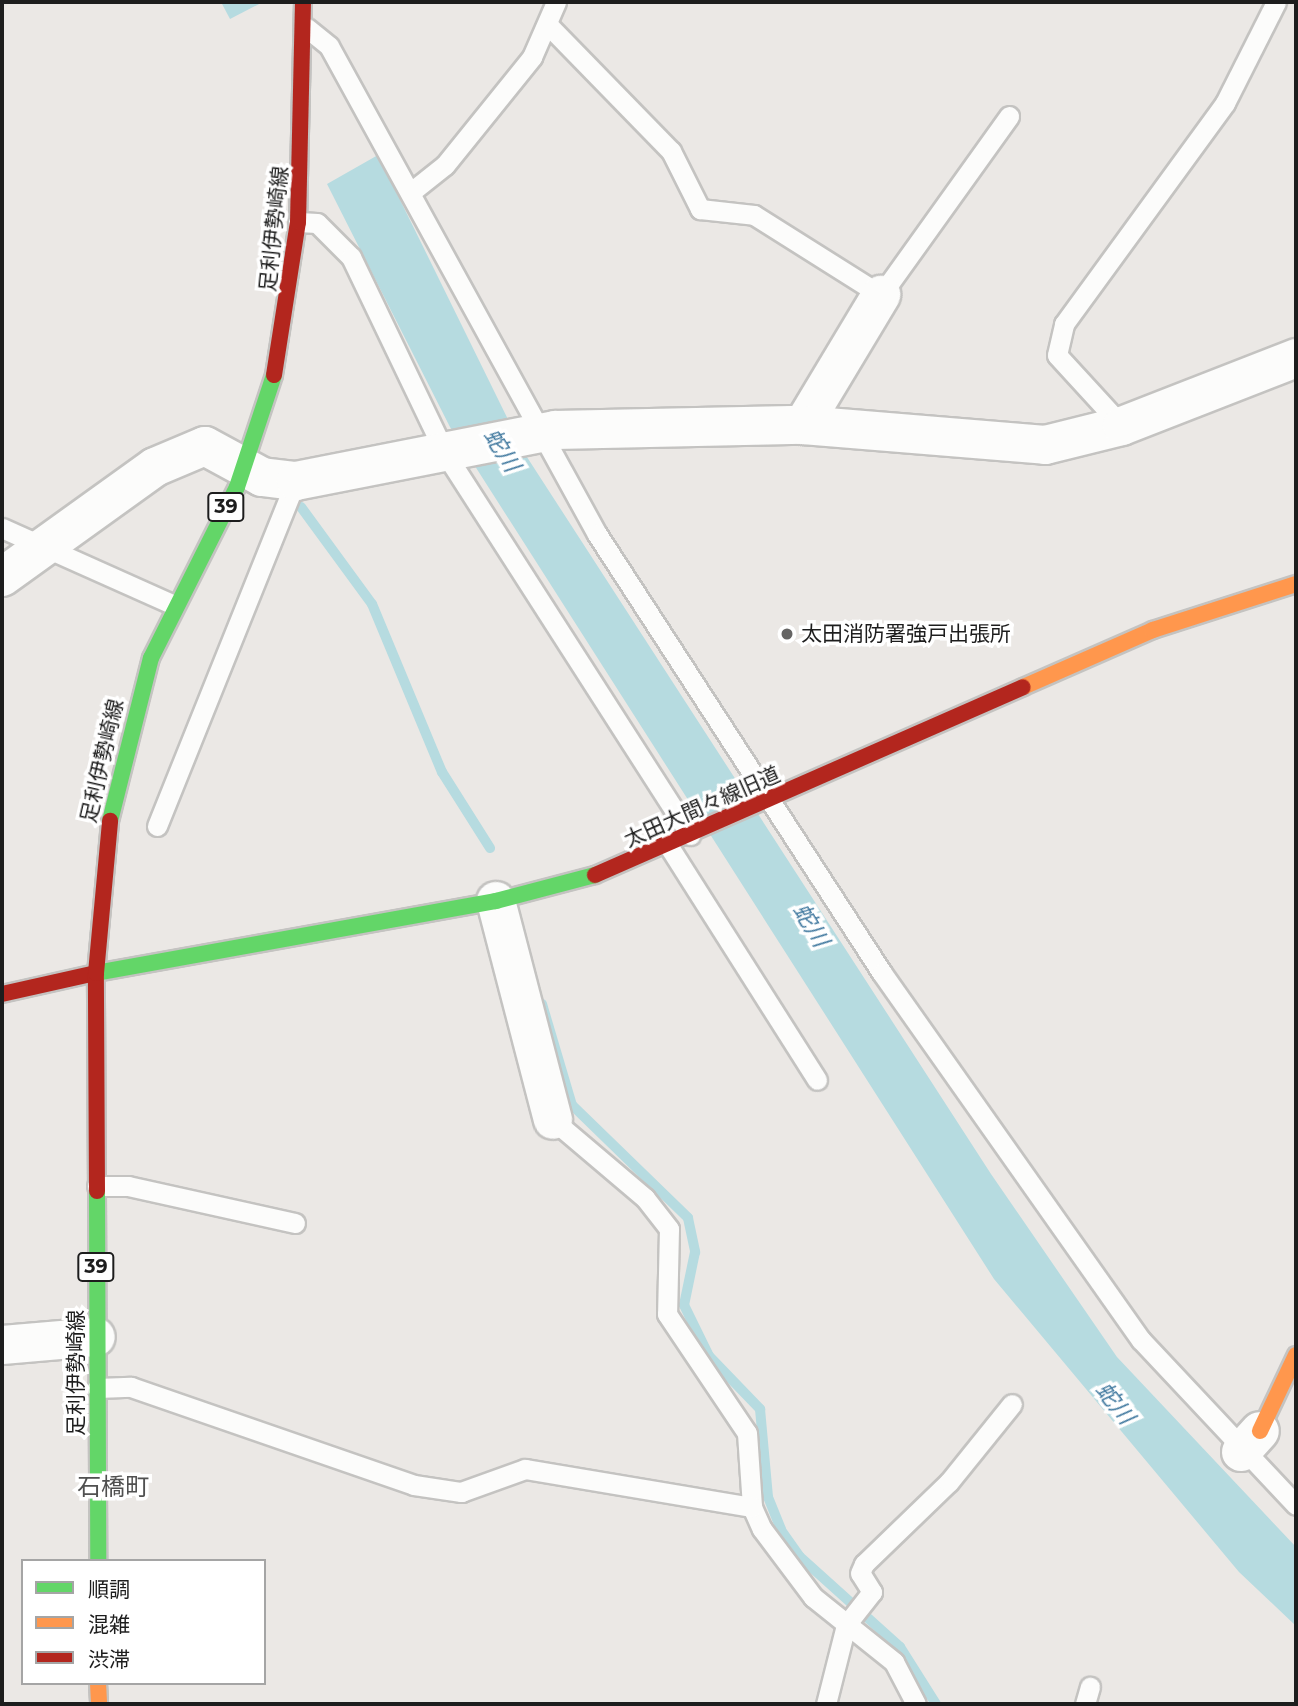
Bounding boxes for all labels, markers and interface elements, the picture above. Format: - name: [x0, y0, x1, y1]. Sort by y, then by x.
- street label: 足利伊勢崎線: [255, 165, 293, 293]
- water label: 蛇川: [478, 423, 526, 477]
- road number: 39: [207, 492, 245, 522]
- place label: 太田消防署強戸出張所: [801, 621, 1011, 647]
- marker: 太田消防署強戸出張所: [779, 626, 795, 642]
- street label: 足利伊勢崎線: [76, 697, 128, 825]
- street label: 太田大間々線旧道: [620, 761, 784, 853]
- water label: 蛇川: [787, 898, 835, 952]
- road number: 39: [77, 1252, 115, 1282]
- street label: 足利伊勢崎線: [63, 1310, 89, 1436]
- water label: 蛇川: [1090, 1376, 1140, 1430]
- district label: 石橋町: [77, 1473, 149, 1501]
- legend: [21, 1559, 266, 1685]
- text: 順調: [88, 1577, 130, 1602]
- text: 混雑: [88, 1612, 130, 1637]
- text: 渋滞: [88, 1647, 130, 1672]

